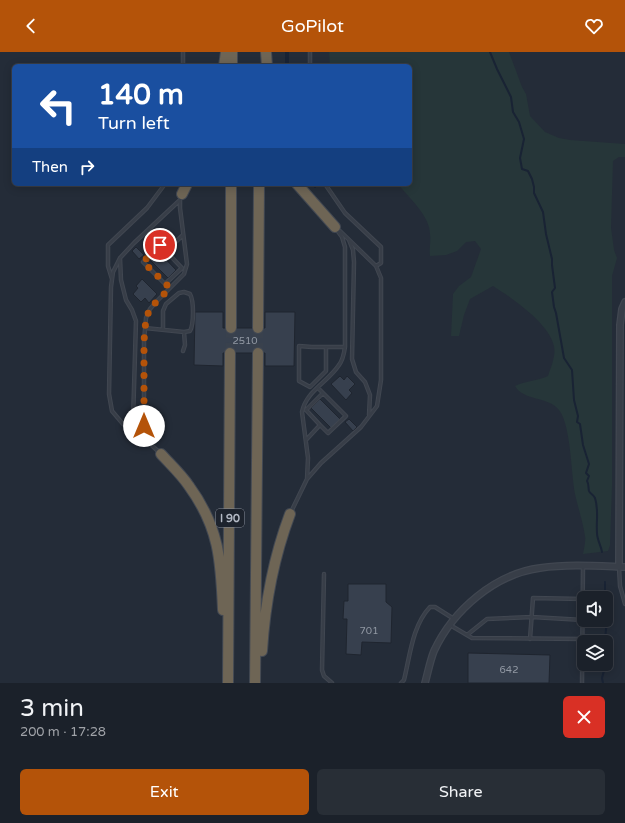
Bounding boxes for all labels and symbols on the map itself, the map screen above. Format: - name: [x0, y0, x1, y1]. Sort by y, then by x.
- pin: [143, 228, 177, 262]
- house number: 2510: [232, 335, 258, 347]
- position arrow: [123, 405, 165, 447]
- road number: I 90: [216, 509, 244, 527]
- house number: 701: [360, 625, 378, 637]
- house number: 642: [500, 664, 518, 676]

